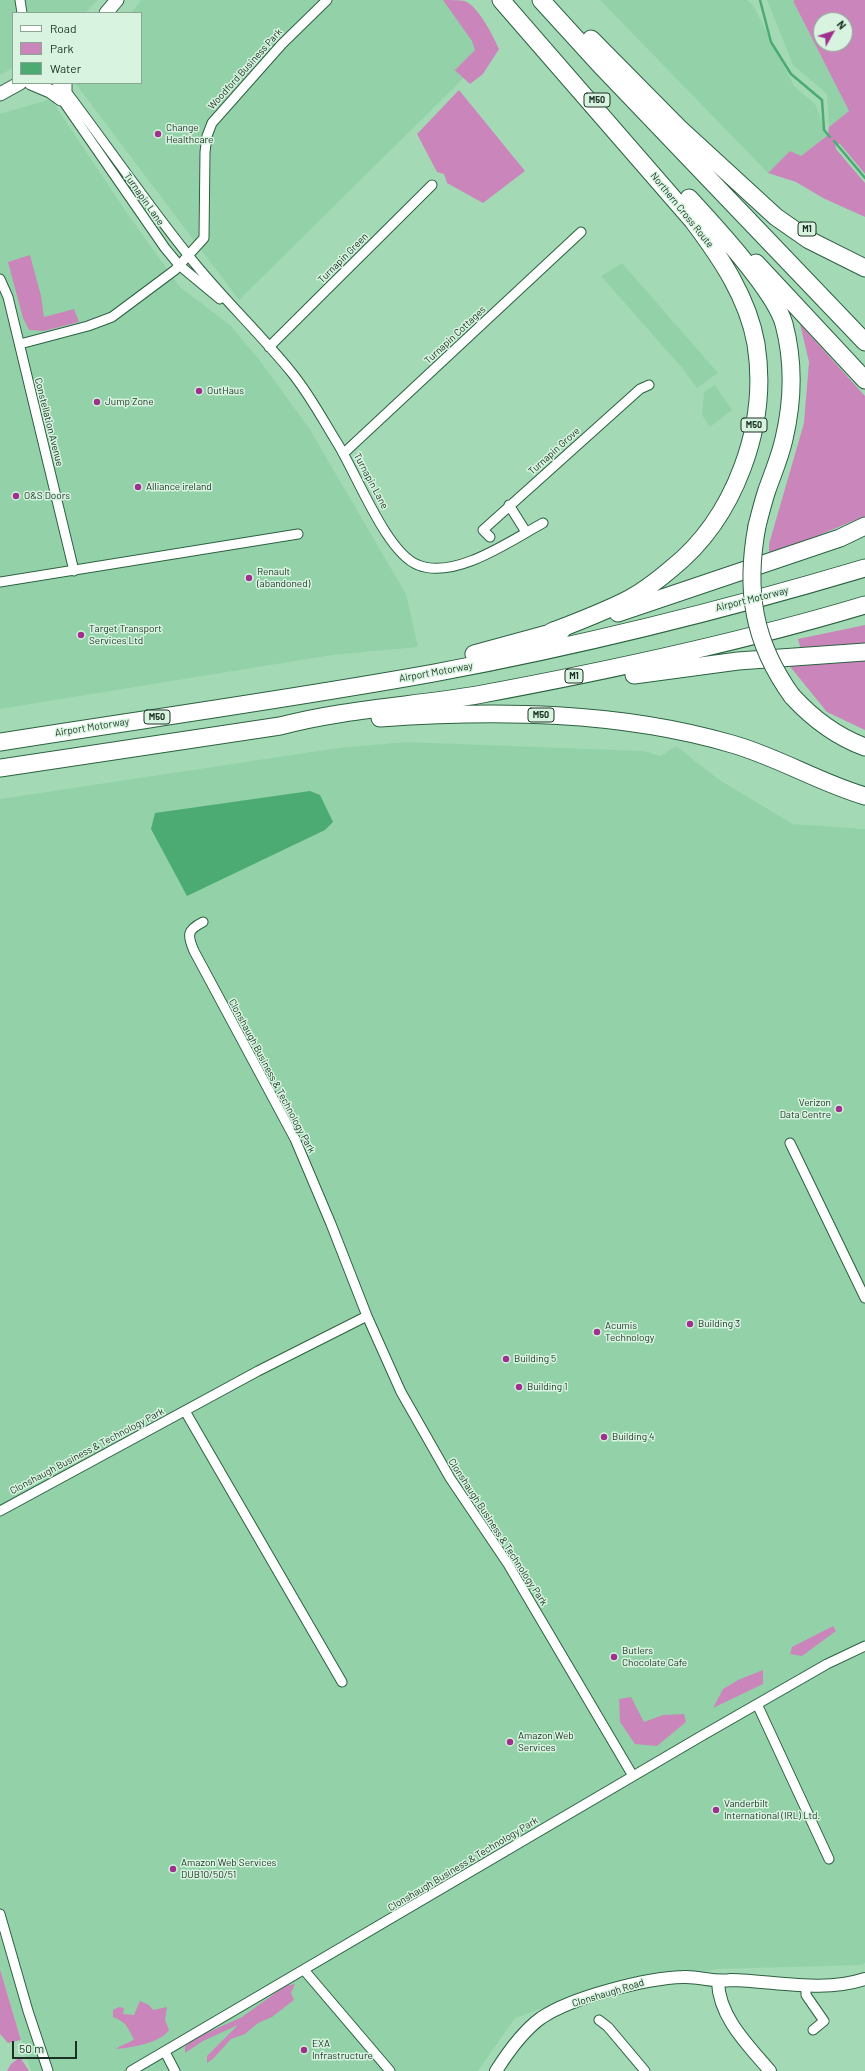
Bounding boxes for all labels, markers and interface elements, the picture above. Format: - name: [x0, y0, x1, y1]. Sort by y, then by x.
- legend: [12, 12, 142, 84]
- north arrow: [813, 12, 853, 52]
- text: N: [835, 18, 849, 32]
- text: Road: [50, 21, 77, 35]
- street label: Woodford Business Park: [205, 26, 285, 112]
- text: Park: [50, 41, 74, 55]
- text: Water: [50, 61, 81, 75]
- road number: M50: [584, 93, 610, 107]
- place label: Change Healthcare: [166, 122, 213, 146]
- marker: Change Healthcare: [153, 129, 163, 139]
- street label: Turnapin Lane: [121, 170, 167, 228]
- street label: Northern Cross Route: [648, 170, 716, 250]
- road number: M1: [798, 222, 816, 236]
- street label: Turnapin Green: [315, 230, 371, 286]
- street label: Turnapin Cottages: [422, 304, 488, 366]
- street label: Constellation Avenue: [32, 376, 66, 468]
- place label: OutHaus: [207, 385, 244, 397]
- marker: OutHaus: [194, 386, 204, 396]
- place label: Jump Zone: [105, 396, 154, 408]
- marker: Jump Zone: [92, 397, 102, 407]
- road number: M50: [741, 418, 767, 432]
- street label: Turnapin Grove: [526, 425, 582, 477]
- street label: Turnapin Lane: [351, 451, 391, 511]
- place label: Alliance ireland: [146, 481, 212, 493]
- marker: Alliance ireland: [133, 482, 143, 492]
- place label: O&S Doors: [24, 490, 70, 502]
- marker: O&S Doors: [11, 491, 21, 501]
- place label: Renault (abandoned): [257, 566, 310, 590]
- marker: Renault (abandoned): [244, 573, 254, 583]
- street label: Airport Motorway: [714, 584, 790, 614]
- place label: Target Transport Services Ltd: [89, 623, 162, 646]
- marker: Target Transport Services Ltd: [76, 630, 86, 640]
- street label: Airport Motorway: [398, 660, 474, 684]
- road number: M1: [565, 669, 583, 683]
- road number: M50: [528, 708, 554, 722]
- road number: M50: [144, 710, 170, 724]
- street label: Airport Motorway: [54, 715, 130, 739]
- street label: Clonshaugh Business & Technology Park: [226, 997, 318, 1155]
- place label: Verizon Data Centre: [780, 1097, 831, 1120]
- marker: Verizon Data Centre: [834, 1104, 844, 1114]
- place label: Building 3: [698, 1318, 740, 1330]
- marker: Building 3: [685, 1319, 695, 1329]
- place label: Acumis Technology: [605, 1320, 654, 1344]
- marker: Acumis Technology: [592, 1327, 602, 1337]
- place label: Building 5: [514, 1353, 556, 1365]
- marker: Building 5: [501, 1354, 511, 1364]
- place label: Building 1: [527, 1381, 568, 1393]
- marker: Building 1: [514, 1382, 524, 1392]
- street label: Clonshaugh Business & Technology Park: [8, 1405, 166, 1497]
- place label: Building 4: [612, 1431, 655, 1443]
- marker: Building 4: [599, 1432, 609, 1442]
- street label: Clonshaugh Business & Technology Park: [446, 1456, 550, 1608]
- place label: Butlers Chocolate Cafe: [622, 1645, 687, 1668]
- marker: Butlers Chocolate Cafe: [609, 1652, 619, 1662]
- place label: Amazon Web Services: [518, 1730, 574, 1754]
- marker: Amazon Web Services: [505, 1737, 515, 1747]
- place label: Vanderbilt International (IRL) Ltd.: [724, 1798, 820, 1822]
- marker: Vanderbilt International (IRL) Ltd.: [711, 1805, 721, 1815]
- street label: Clonshaugh Business & Technology Park: [386, 1814, 540, 1914]
- place label: Amazon Web Services DUB10/50/51: [181, 1857, 276, 1880]
- marker: Amazon Web Services DUB10/50/51: [168, 1864, 178, 1874]
- street label: Clonshaugh Road: [571, 1976, 645, 2010]
- scale bar: [14, 2033, 79, 2059]
- place label: EXA Infrastructure: [312, 2038, 373, 2062]
- text: 50 m: [19, 2041, 44, 2055]
- marker: EXA Infrastructure: [299, 2045, 309, 2055]

